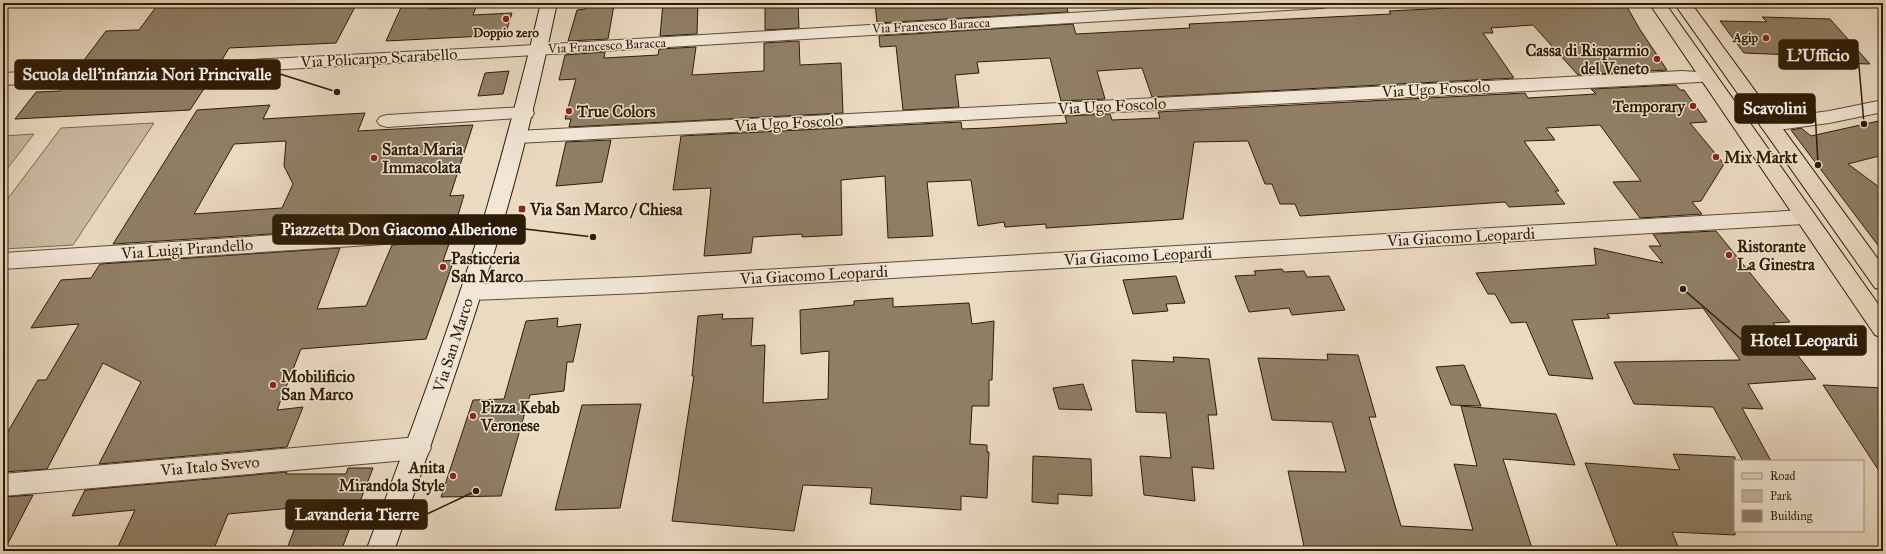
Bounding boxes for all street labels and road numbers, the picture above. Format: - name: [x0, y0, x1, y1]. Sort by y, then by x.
- street label: Via Francesco Baracca: [871, 15, 991, 37]
- street label: Via Francesco Baracca: [547, 35, 667, 57]
- street label: Via Policarpo Scarabello: [299, 44, 458, 72]
- street label: Via Ugo Foscolo: [1380, 77, 1491, 102]
- street label: Via Ugo Foscolo: [1056, 94, 1167, 119]
- street label: Via Ugo Foscolo: [733, 111, 844, 136]
- street label: Via Giacomo Leopardi: [1385, 224, 1536, 250]
- street label: Via Luigi Pirandello: [119, 235, 254, 264]
- street label: Via Giacomo Leopardi: [1062, 243, 1213, 269]
- street label: Via Giacomo Leopardi: [738, 262, 889, 288]
- street label: Via San Marco: [429, 296, 477, 395]
- street label: Via Italo Svevo: [159, 452, 260, 480]

